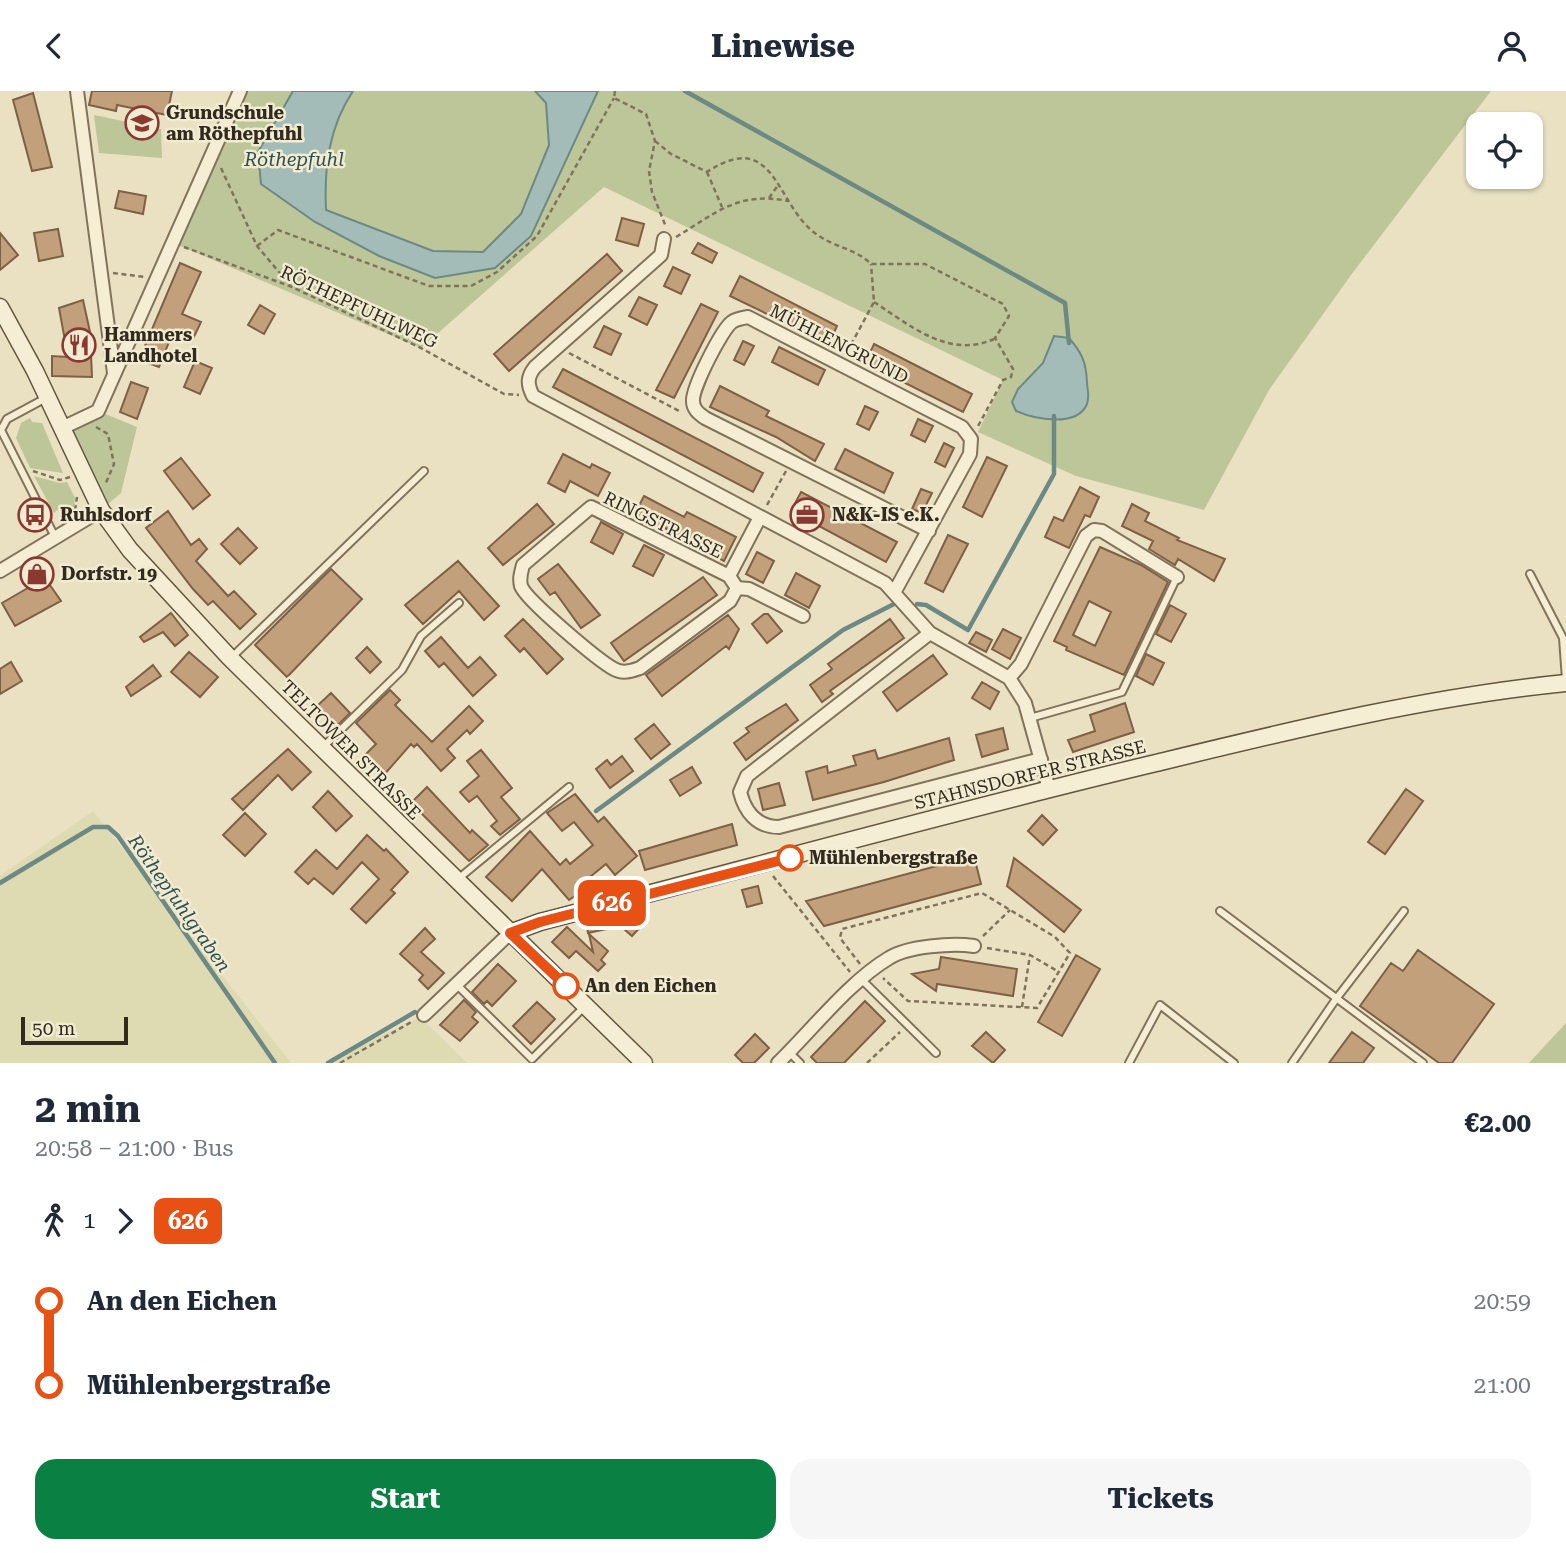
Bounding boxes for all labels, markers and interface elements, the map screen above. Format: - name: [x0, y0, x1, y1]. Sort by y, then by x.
- icon: back: [35, 27, 73, 65]
- text: Linewise: [711, 27, 855, 65]
- icon: person: [1493, 27, 1531, 65]
- place label: Grundschule am Röthepfuhl: [166, 102, 303, 144]
- school or university icon: Grundschule am Röthepfuhl: [123, 104, 161, 142]
- map controls: [1466, 112, 1543, 189]
- button: locate: [1466, 112, 1543, 189]
- water label: Röthepfuhl: [243, 148, 344, 171]
- street label: RÖTHEPFUHLWEG: [277, 261, 441, 352]
- street label: MÜHLENGRUND: [766, 300, 912, 388]
- place label: Hammers Landhotel: [104, 324, 198, 366]
- restaurant icon: Hammers Landhotel: [60, 326, 98, 364]
- street label: RINGSTRASSE: [600, 487, 726, 562]
- bus stop icon: Ruhlsdorf: [16, 496, 54, 534]
- office icon: N&K-IS e.K.: [788, 496, 826, 534]
- place label: Ruhlsdorf: [60, 504, 153, 525]
- place label: N&K-IS e.K.: [832, 504, 940, 525]
- shop icon: Dorfstr. 19: [18, 555, 56, 593]
- place label: Dorfstr. 19: [61, 563, 157, 584]
- street label: TELTOWER STRASSE: [277, 676, 425, 824]
- street label: STAHNSDORFER STRASSE: [912, 736, 1148, 813]
- water label: Röthepfuhlgraben: [123, 829, 236, 977]
- marker: Mühlenbergstraße: [777, 845, 803, 871]
- place label: Mühlenbergstraße: [809, 847, 978, 868]
- line badge: 626: [572, 880, 652, 926]
- text: 626: [592, 889, 632, 917]
- marker: An den Eichen: [553, 973, 579, 999]
- place label: An den Eichen: [585, 975, 717, 996]
- scale bar: [21, 1014, 128, 1046]
- text: 50 m: [32, 1017, 75, 1040]
- text: 2 min: [35, 1087, 141, 1131]
- text: €2.00: [1465, 1108, 1531, 1138]
- text: 20:58 – 21:00 · Bus: [35, 1135, 233, 1162]
- icon: walk: [35, 1202, 73, 1240]
- icon: forward: [106, 1202, 144, 1240]
- text: 1: [83, 1207, 96, 1234]
- text: 626: [168, 1207, 208, 1235]
- text: An den Eichen: [87, 1286, 277, 1316]
- text: 20:59: [1474, 1288, 1531, 1315]
- text: Mühlenbergstraße: [87, 1370, 331, 1400]
- text: 21:00: [1474, 1372, 1531, 1399]
- button: Start: [35, 1459, 776, 1539]
- button: Tickets: [790, 1459, 1531, 1539]

